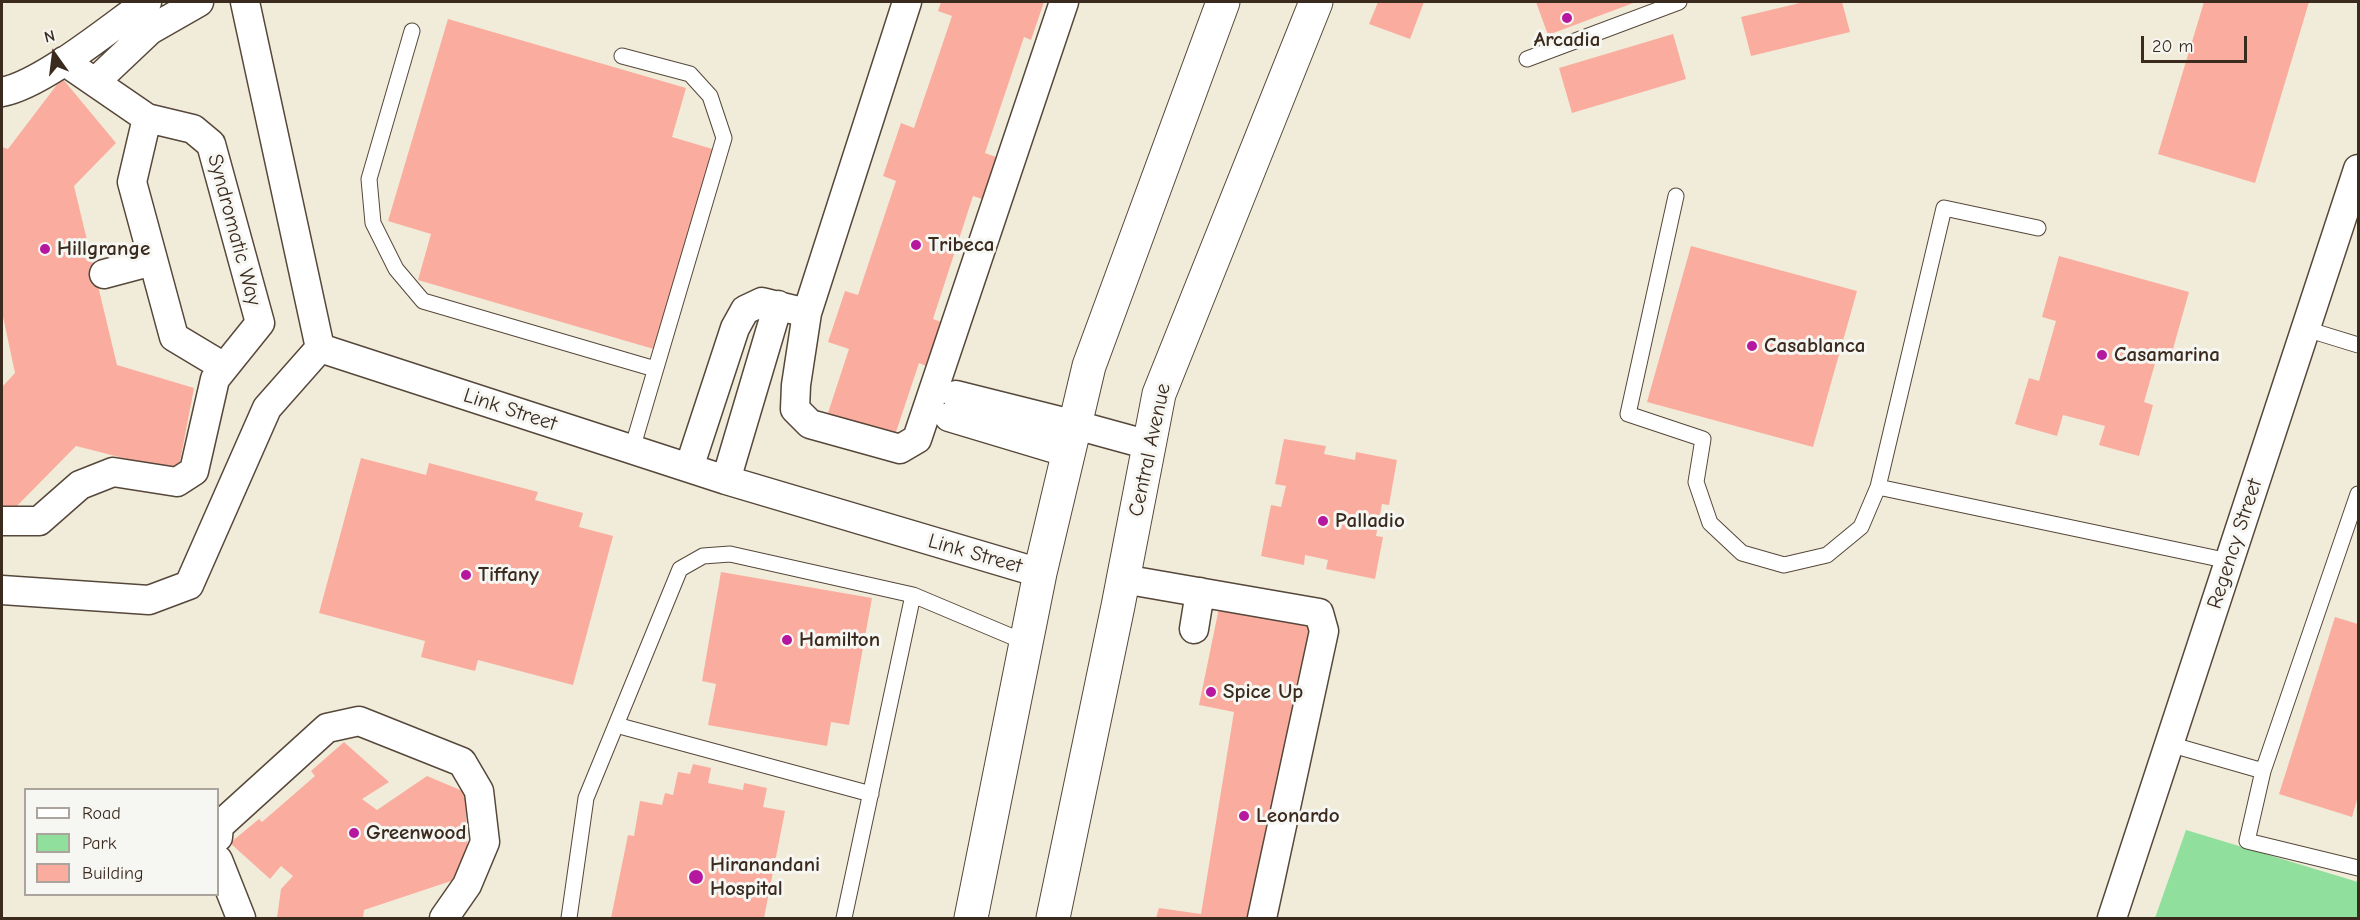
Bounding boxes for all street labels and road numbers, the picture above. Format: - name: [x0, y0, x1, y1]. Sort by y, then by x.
- street label: Syndromatic Way: [202, 151, 266, 309]
- street label: Central Avenue: [1124, 381, 1176, 519]
- street label: Link Street: [460, 383, 560, 437]
- street label: Regency Street: [2202, 476, 2268, 612]
- street label: Link Street: [925, 529, 1025, 579]

